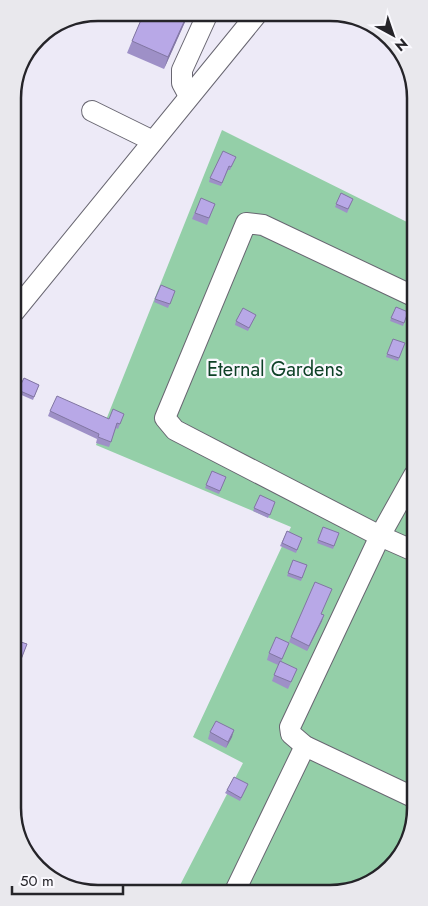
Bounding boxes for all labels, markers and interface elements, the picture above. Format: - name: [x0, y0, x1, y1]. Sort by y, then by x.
- north arrow: [368, 10, 418, 60]
- text: N: [391, 34, 412, 56]
- park label: Eternal Gardens: [207, 355, 343, 384]
- scale bar: [12, 864, 124, 896]
- text: 50 m: [20, 870, 54, 892]

